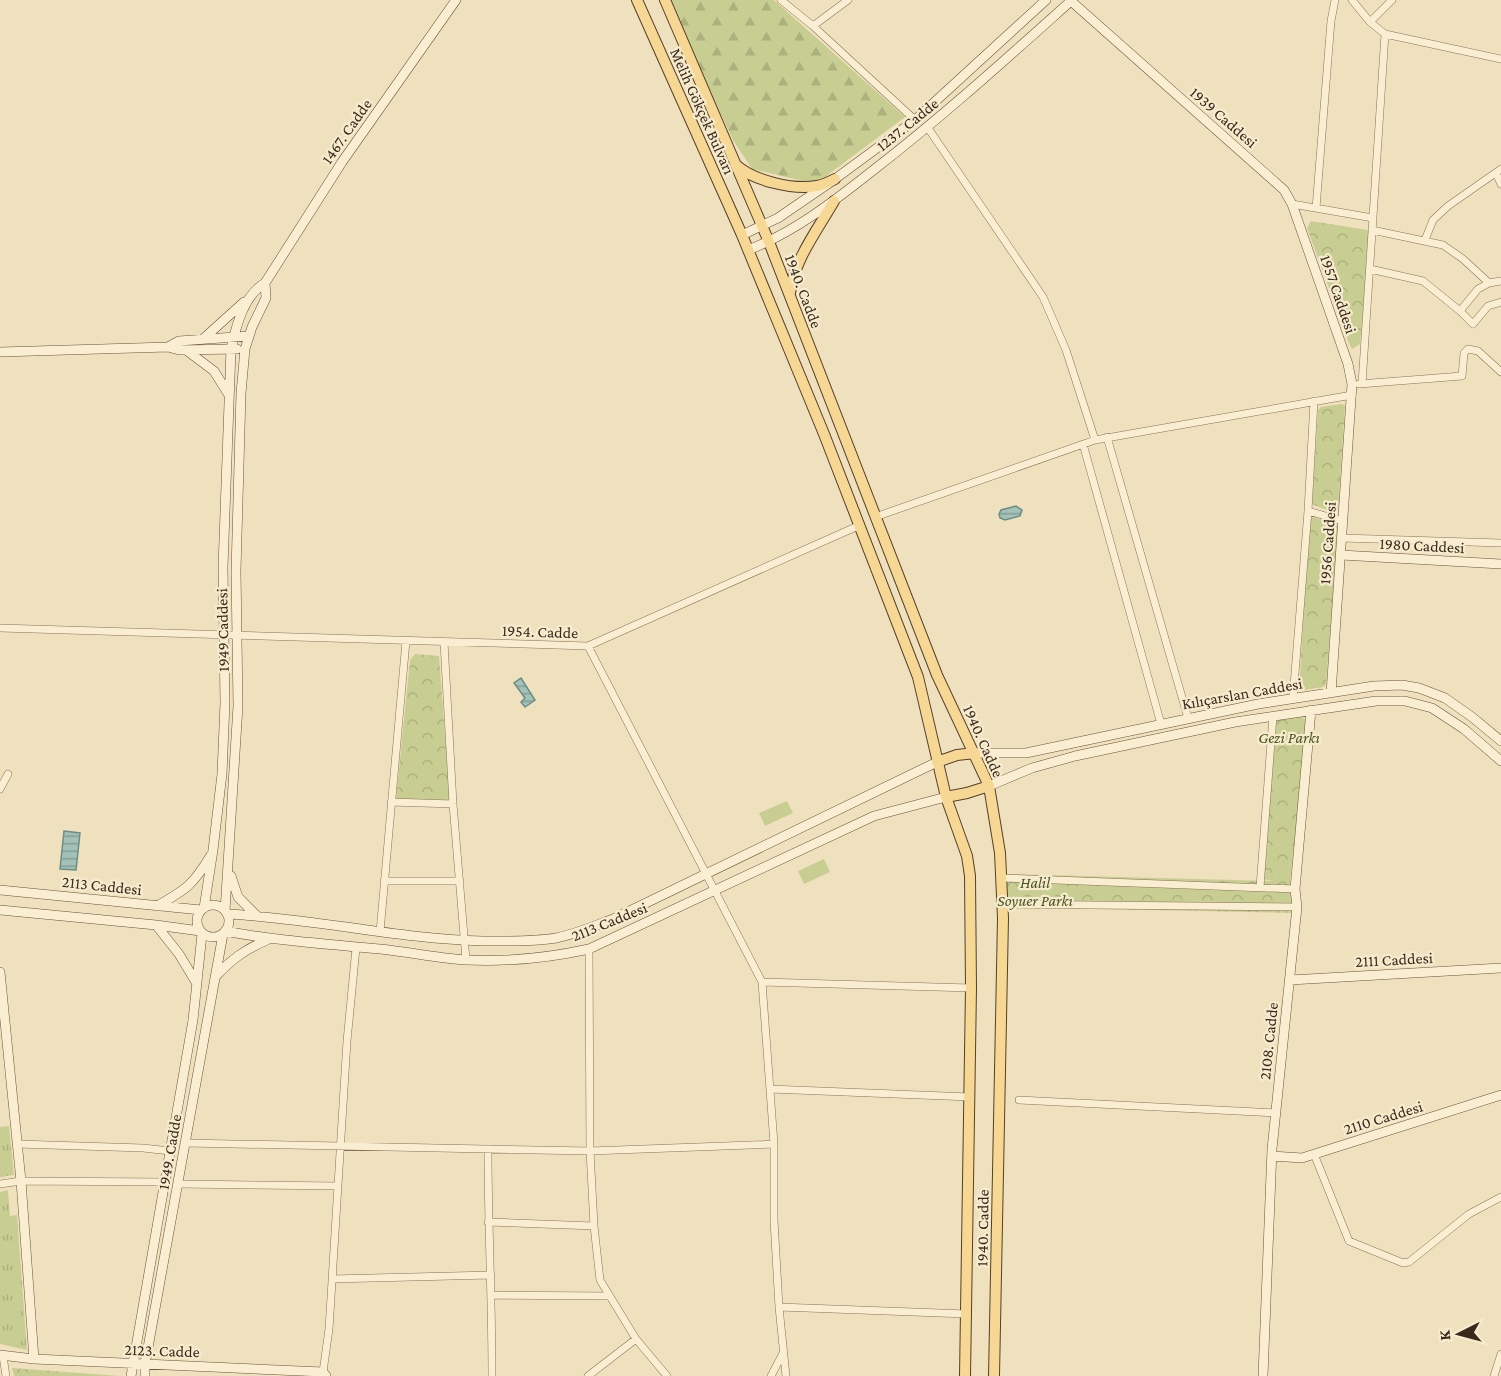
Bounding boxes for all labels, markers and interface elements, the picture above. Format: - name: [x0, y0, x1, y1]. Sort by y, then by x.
- street label: Melih Gökçek Bulvarı: [666, 46, 738, 177]
- street label: 1939 Caddesi: [1187, 84, 1261, 151]
- street label: 1237. Cadde: [873, 94, 942, 154]
- street label: 1467. Cadde: [318, 96, 375, 167]
- street label: 1940. Cadde: [782, 252, 825, 330]
- street label: 1957 Caddesi: [1317, 253, 1360, 336]
- street label: 1956 Caddesi: [1316, 501, 1339, 585]
- street label: 1980 Caddesi: [1379, 535, 1465, 556]
- street label: 1949 Caddesi: [213, 588, 232, 672]
- street label: 1954. Cadde: [502, 622, 578, 641]
- street label: Kılıçarslan Caddesi: [1181, 675, 1304, 713]
- street label: 1940. Cadde: [960, 702, 1007, 780]
- park label: Gezi Parkı: [1258, 729, 1320, 746]
- street label: 2113 Caddesi: [61, 873, 143, 898]
- park label: Halil Soyuer Parkı: [997, 874, 1073, 910]
- street label: 2113 Caddesi: [569, 899, 649, 944]
- street label: 2111 Caddesi: [1355, 949, 1433, 970]
- street label: 2108. Cadde: [1256, 1002, 1281, 1081]
- street label: 2110 Caddesi: [1342, 1097, 1425, 1138]
- street label: 1949. Cadde: [154, 1113, 184, 1191]
- street label: 1940. Cadde: [973, 1189, 992, 1267]
- north arrow: [1429, 1304, 1489, 1364]
- text: K: [1436, 1329, 1454, 1341]
- street label: 2123. Cadde: [124, 1341, 200, 1360]

